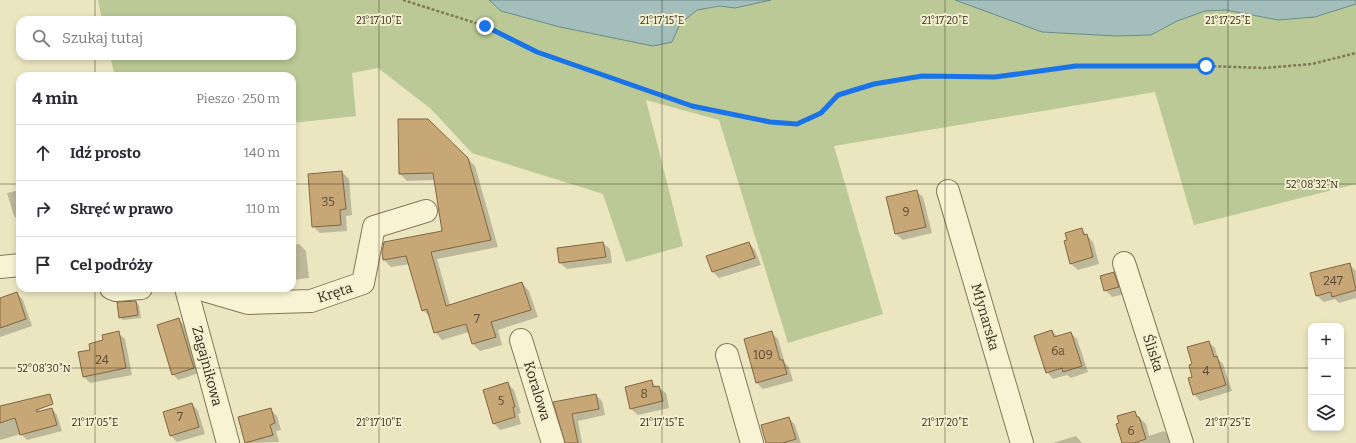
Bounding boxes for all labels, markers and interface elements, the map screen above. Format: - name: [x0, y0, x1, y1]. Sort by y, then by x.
- text: 21°17'10"E: [356, 15, 402, 27]
- text: 21°17'15"E: [640, 15, 684, 27]
- text: 21°17'20"E: [922, 15, 968, 27]
- text: 21°17'25"E: [1205, 15, 1251, 27]
- search box: [16, 16, 296, 60]
- route end: [476, 17, 494, 35]
- icon: search: [30, 27, 52, 49]
- text: Szukaj tutaj: [62, 29, 143, 47]
- route start: [1197, 57, 1215, 75]
- text: 4 min: [32, 88, 78, 109]
- text: Pieszo · 250 m: [196, 91, 280, 106]
- icon: ahead: [32, 142, 54, 164]
- text: Idź prosto: [70, 144, 141, 162]
- text: 140 m: [244, 145, 280, 160]
- text: 52°08'32"N: [1286, 179, 1338, 191]
- house number: 35: [321, 195, 335, 209]
- icon: right: [32, 198, 54, 220]
- text: Skręć w prawo: [70, 200, 173, 218]
- text: 110 m: [246, 201, 280, 216]
- house number: 9: [902, 205, 910, 219]
- icon: arrive: [32, 254, 54, 276]
- text: Cel podróży: [70, 256, 153, 274]
- house number: 247: [1323, 274, 1343, 288]
- street label: Kręta: [315, 279, 355, 307]
- street label: Młynarska: [967, 282, 1003, 353]
- house number: 7: [474, 312, 480, 326]
- map controls: [1308, 323, 1344, 431]
- button: +: [1308, 323, 1344, 359]
- street label: Zagajnikowa: [188, 324, 226, 408]
- street label: Śliska: [1139, 332, 1168, 374]
- house number: 6a: [1051, 344, 1065, 358]
- house number: 109: [753, 348, 773, 362]
- house number: 24: [95, 353, 109, 367]
- street label: Koralowa: [520, 359, 554, 423]
- button: −: [1308, 359, 1344, 395]
- text: 52°08'30"N: [17, 363, 71, 375]
- house number: 4: [1202, 364, 1210, 378]
- house number: 8: [640, 387, 648, 401]
- house number: 5: [498, 394, 504, 408]
- button: layers: [1308, 395, 1344, 431]
- house number: 7: [177, 410, 183, 424]
- text: 21°17'05"E: [72, 417, 118, 429]
- text: 21°17'10"E: [356, 417, 402, 429]
- text: 21°17'15"E: [640, 417, 684, 429]
- text: 21°17'20"E: [922, 417, 968, 429]
- text: 21°17'25"E: [1205, 417, 1251, 429]
- house number: 6: [1127, 424, 1135, 438]

